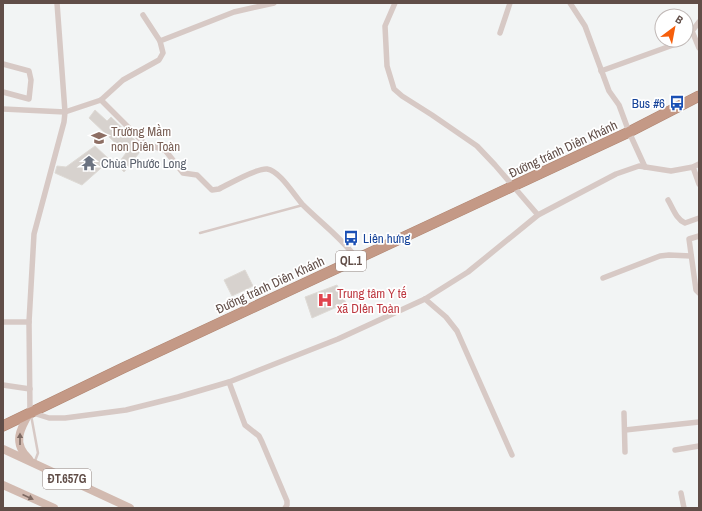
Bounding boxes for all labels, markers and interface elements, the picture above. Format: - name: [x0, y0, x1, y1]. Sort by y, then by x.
- north arrow: [654, 8, 694, 48]
- text: B: [673, 12, 686, 27]
- bus stop icon: Bus #6: [668, 94, 686, 112]
- place label: Bus #6: [632, 95, 665, 112]
- street label: Đường tránh Diên Khánh: [506, 116, 620, 182]
- place label: Trường Mầm non Diên Toàn: [111, 123, 180, 155]
- school or university icon: Trường Mầm non Diên Toàn: [90, 129, 108, 147]
- temple icon: Chùa Phước Long: [80, 154, 98, 172]
- place label: Chùa Phước Long: [101, 155, 186, 172]
- bus stop icon: Liên hưng: [342, 229, 360, 247]
- place label: Liên hưng: [363, 230, 410, 247]
- road number: QL.1: [336, 251, 366, 271]
- street label: Đường tránh Diên Khánh: [213, 252, 327, 318]
- place label: Trung tâm Y tế xã DIên Toàn: [337, 285, 407, 317]
- hospital icon: Trung tâm Y tế xã DIên Toàn: [316, 291, 334, 309]
- one-way arrow: [17, 432, 23, 445]
- road number: ĐT.657G: [43, 469, 91, 489]
- one-way arrow: [23, 494, 34, 500]

